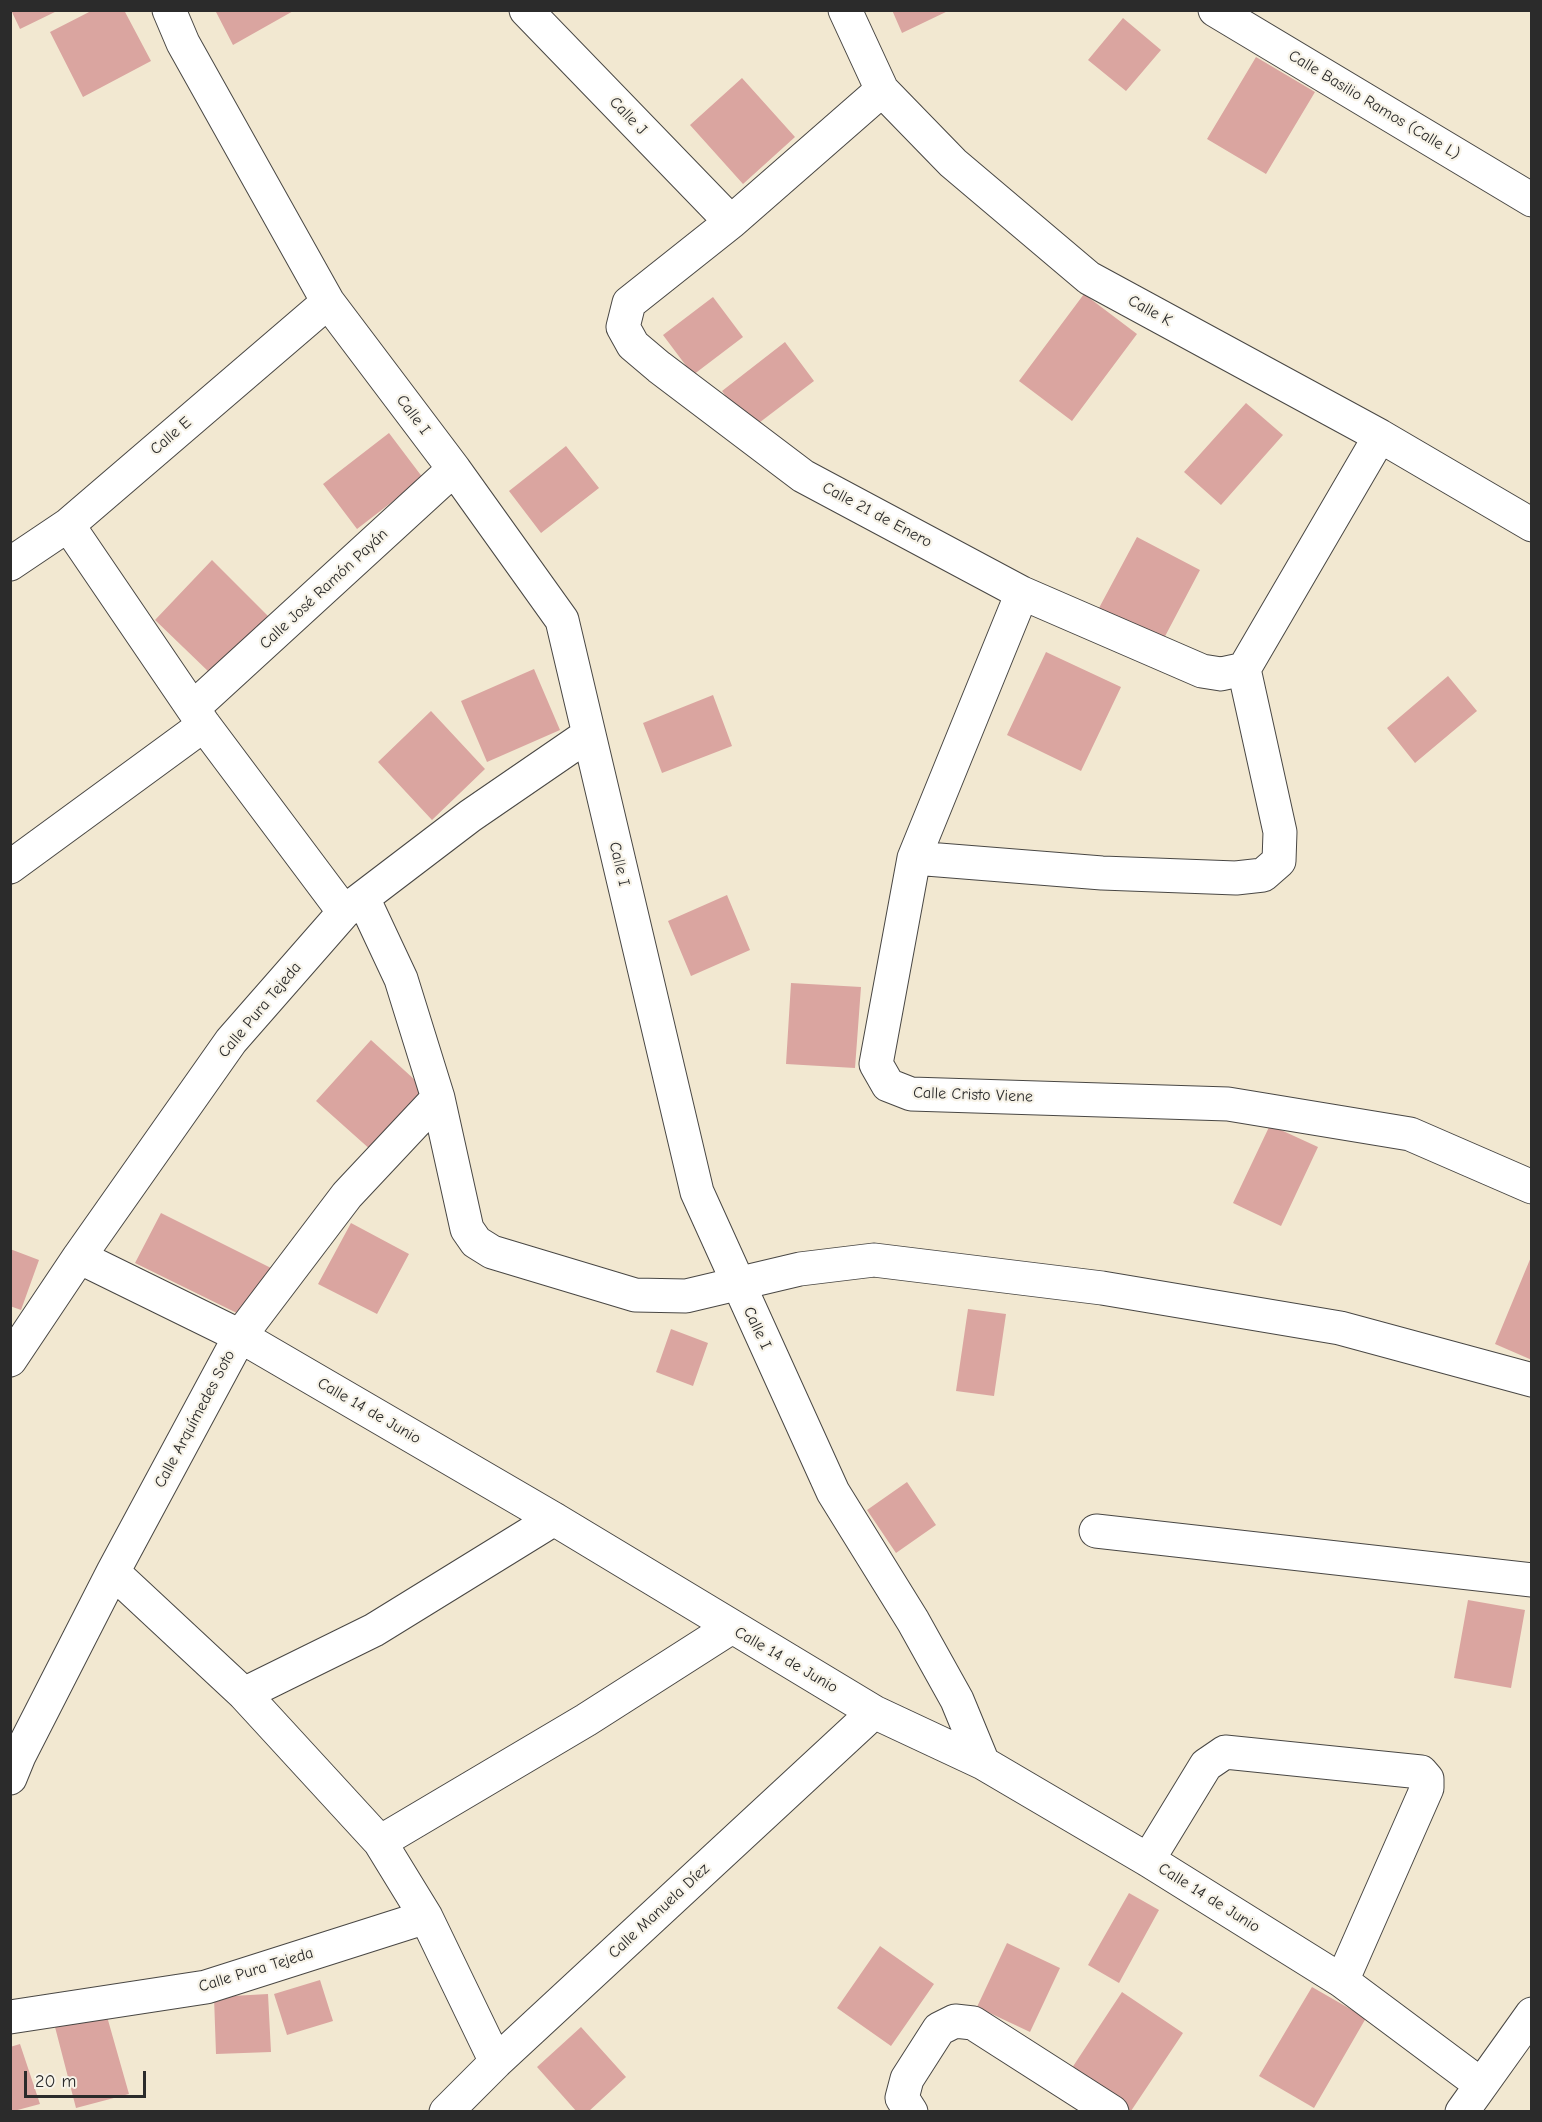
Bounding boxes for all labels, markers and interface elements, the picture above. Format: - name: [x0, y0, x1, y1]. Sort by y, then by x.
- street label: Calle Basilio Ramos (Calle L): [1285, 46, 1463, 164]
- street label: Calle J: [605, 93, 651, 139]
- street label: Calle K: [1125, 291, 1175, 331]
- street label: Calle I: [392, 391, 434, 439]
- street label: Calle E: [147, 413, 195, 459]
- street label: Calle 21 de Enero: [819, 478, 935, 552]
- street label: Calle José Ramón Payán: [256, 525, 392, 653]
- street label: Calle I: [605, 840, 633, 888]
- street label: Calle Pura Tejeda: [214, 958, 306, 1062]
- street label: Calle Cristo Viene: [913, 1083, 1033, 1107]
- street label: Calle I: [739, 1304, 775, 1352]
- street label: Calle Arquímedes Soto: [151, 1347, 239, 1491]
- street label: Calle 14 de Junio: [314, 1374, 424, 1448]
- street label: Calle 14 de Junio: [731, 1623, 841, 1697]
- street label: Calle Manuela Díez: [605, 1859, 713, 1963]
- street label: Calle 14 de Junio: [1155, 1859, 1263, 1937]
- street label: Calle Pura Tejeda: [196, 1943, 316, 1997]
- scale bar: [27, 2059, 148, 2097]
- text: 20 m: [35, 2071, 76, 2092]

